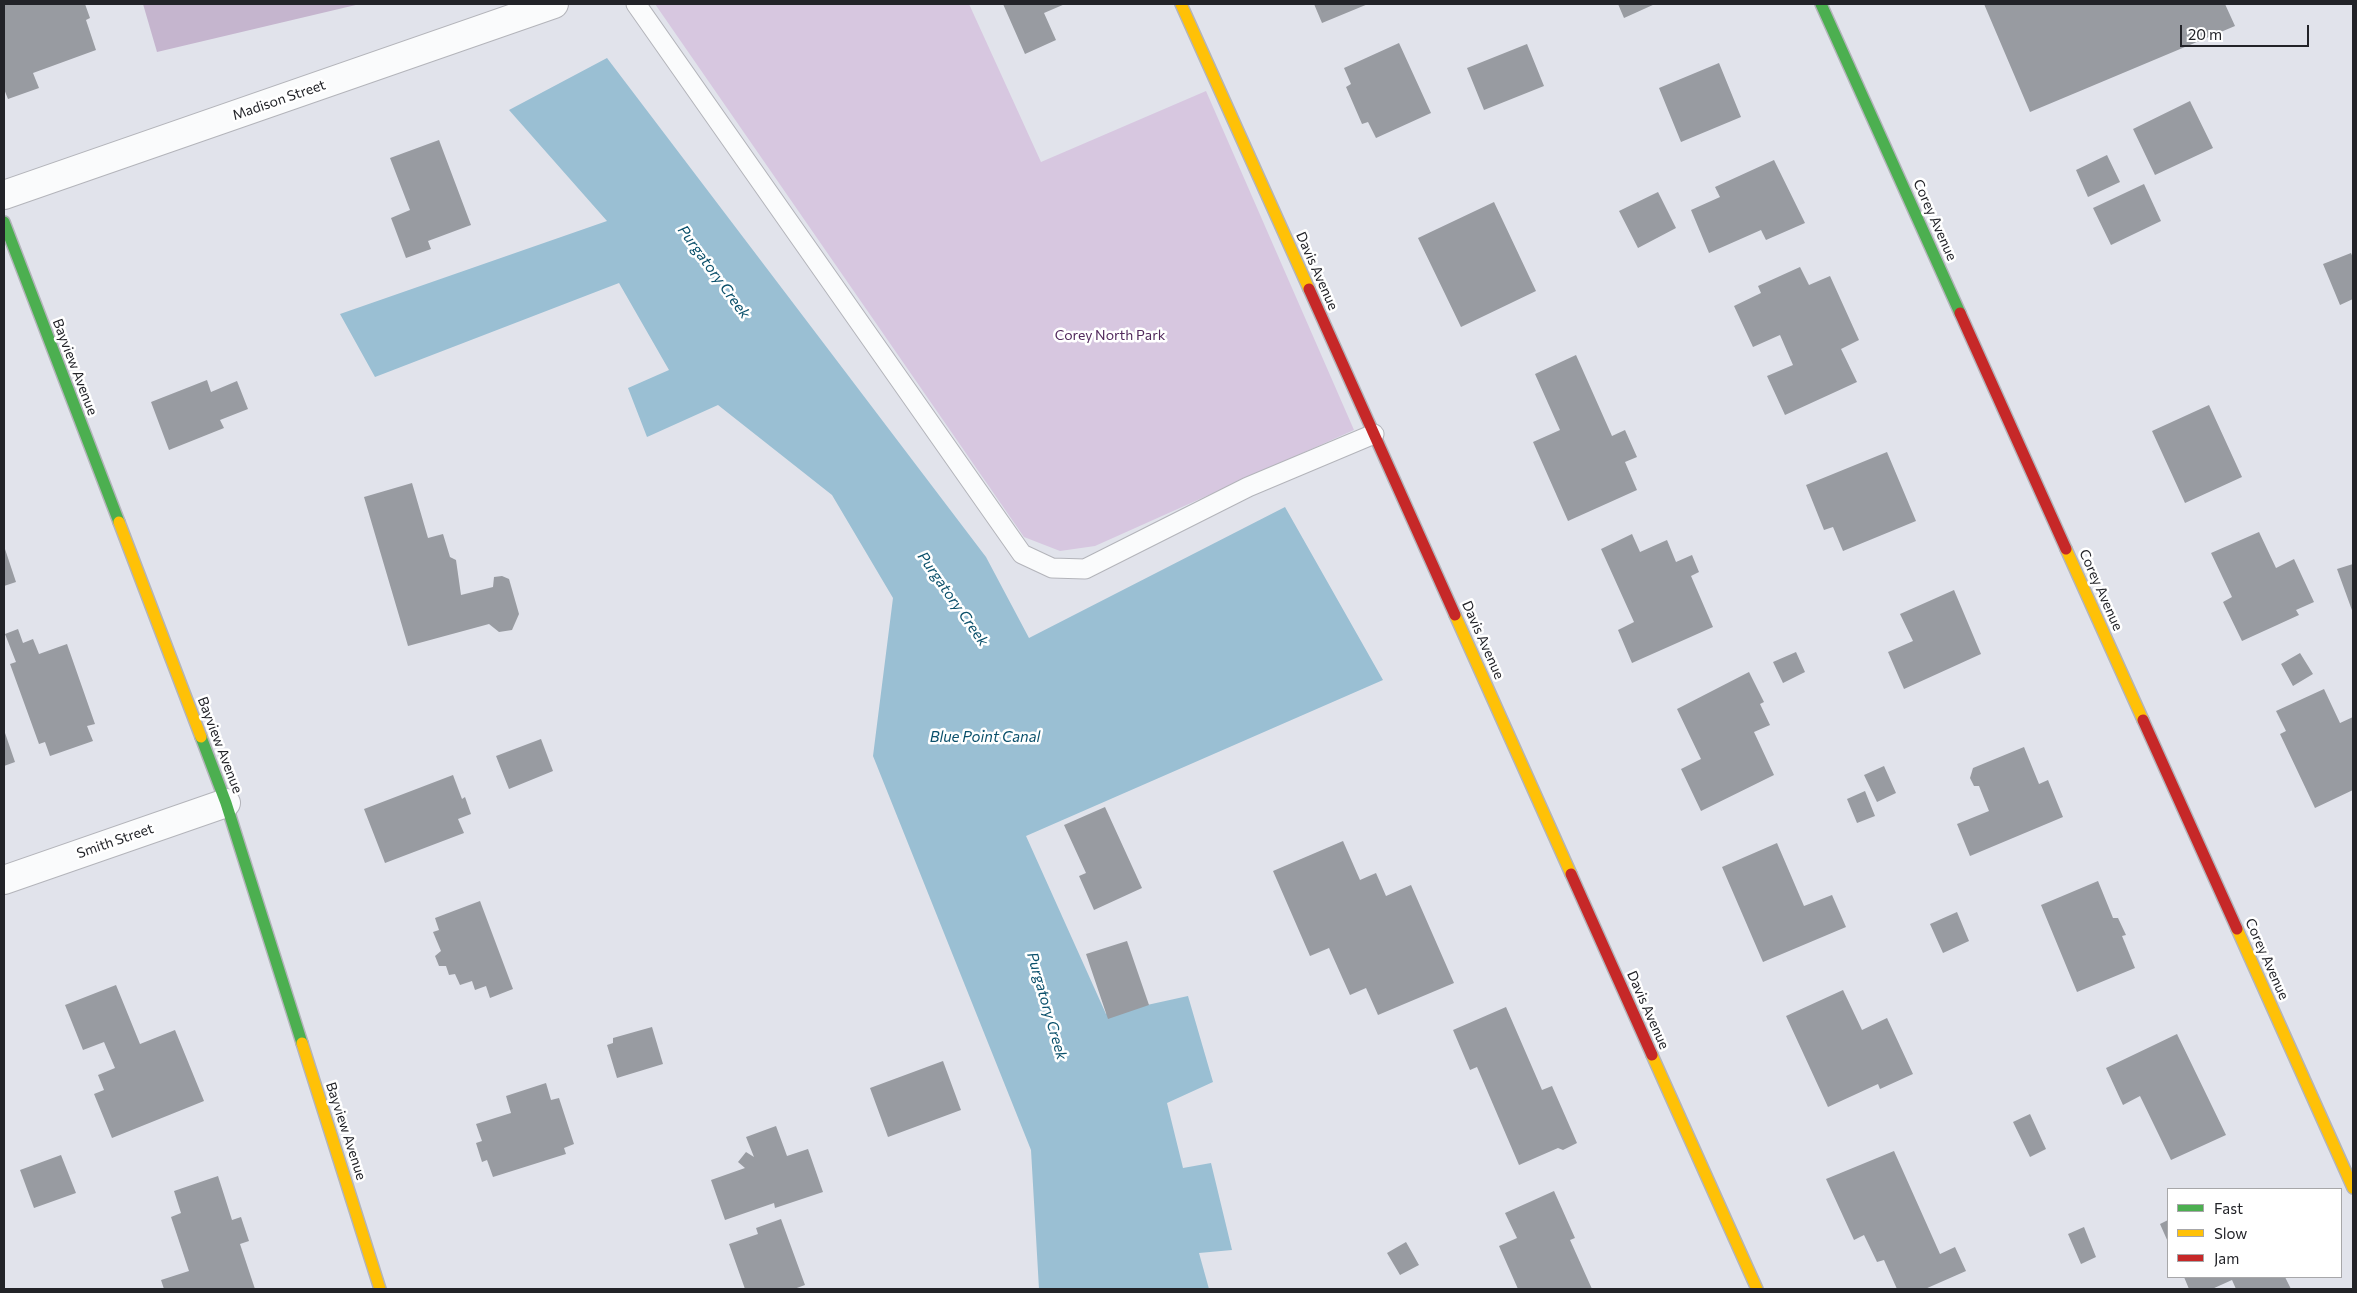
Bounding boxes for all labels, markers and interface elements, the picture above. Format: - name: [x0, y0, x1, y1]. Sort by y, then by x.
- scale bar: [2182, 15, 2311, 47]
- text: 20 m: [2188, 25, 2222, 43]
- street label: Madison Street: [230, 76, 328, 124]
- street label: Corey Avenue: [1910, 177, 1960, 263]
- water label: Purgatory Creek: [674, 222, 754, 322]
- street label: Davis Avenue: [1292, 229, 1342, 313]
- street label: Bayview Avenue: [49, 316, 101, 418]
- park label: Corey North Park: [1055, 327, 1165, 343]
- street label: Corey Avenue: [2076, 547, 2126, 633]
- water label: Purgatory Creek: [914, 548, 992, 650]
- street label: Davis Avenue: [1458, 598, 1508, 682]
- street label: Bayview Avenue: [194, 694, 246, 796]
- water label: Blue Point Canal: [930, 728, 1040, 746]
- street label: Smith Street: [74, 820, 156, 862]
- street label: Corey Avenue: [2242, 916, 2292, 1002]
- water label: Purgatory Creek: [1023, 950, 1071, 1062]
- street label: Davis Avenue: [1623, 968, 1673, 1052]
- street label: Bayview Avenue: [322, 1080, 370, 1182]
- legend: [2167, 1188, 2342, 1278]
- text: Fast: [2214, 1199, 2243, 1217]
- text: Slow: [2214, 1224, 2247, 1242]
- text: Jam: [2214, 1249, 2239, 1267]

